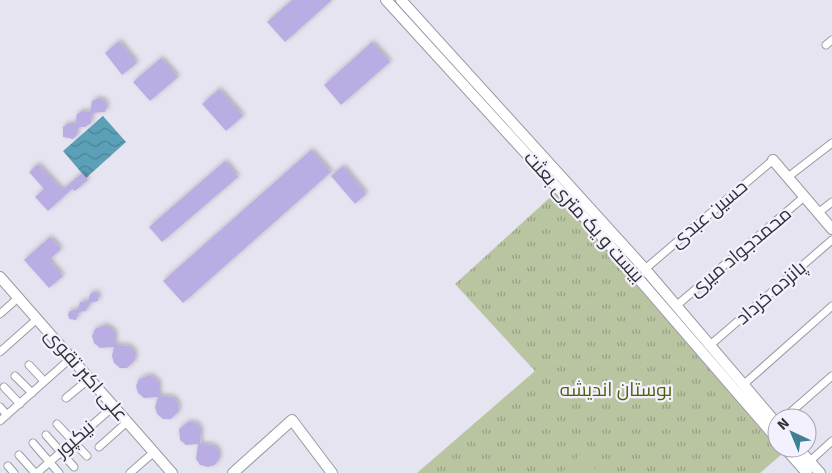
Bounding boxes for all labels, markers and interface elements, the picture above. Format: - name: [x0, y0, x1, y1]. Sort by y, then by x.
- street label: بیست و یک متری بعثت: [519, 146, 649, 288]
- street label: حسین عبدی: [665, 175, 753, 253]
- street label: محمدجواد میری: [684, 202, 796, 302]
- street label: پانزده خرداد: [731, 256, 811, 330]
- street label: علی اکبر تقوی: [39, 323, 133, 427]
- park label: بوستان اندیشه: [560, 378, 672, 402]
- north arrow: [767, 408, 817, 458]
- street label: نیکپور: [49, 415, 100, 463]
- text: N: [774, 415, 793, 434]

